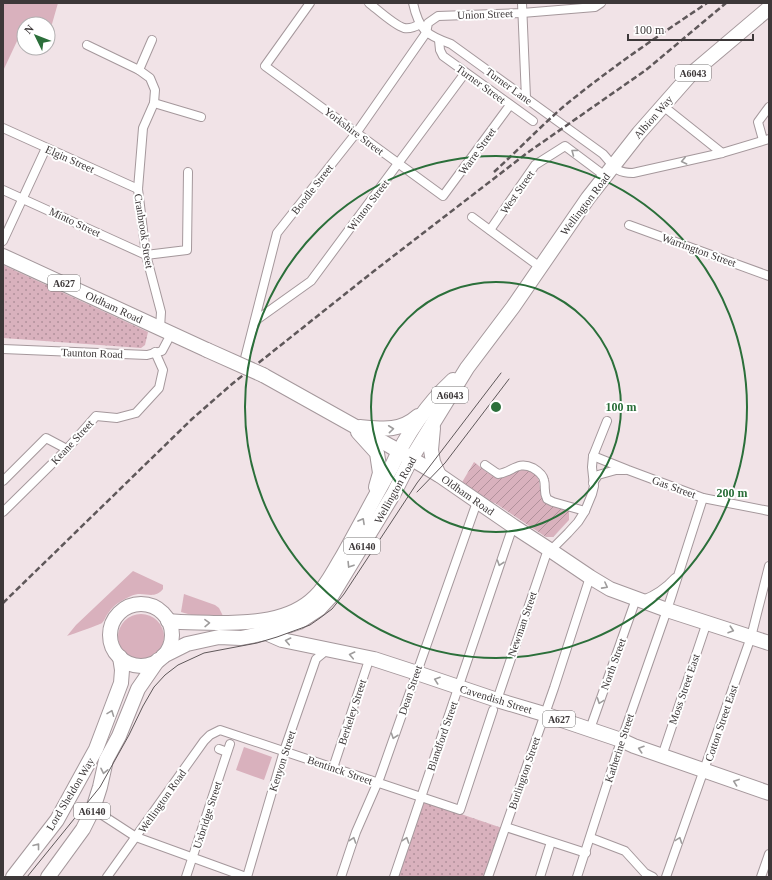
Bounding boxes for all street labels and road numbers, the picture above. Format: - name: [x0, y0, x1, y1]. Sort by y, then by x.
- street label: Union Street: [457, 7, 513, 21]
- street label: Turner Street: [454, 62, 508, 106]
- street label: Turner Lane: [484, 65, 535, 107]
- road number: A6043: [675, 65, 711, 81]
- street label: Albion Way: [631, 93, 675, 141]
- street label: Yorkshire Street: [322, 105, 386, 157]
- street label: Warre Street: [456, 125, 498, 177]
- street label: Elgin Street: [44, 143, 96, 175]
- street label: Boodle Street: [289, 162, 335, 216]
- street label: West Street: [498, 168, 536, 216]
- street label: Wellington Road: [558, 170, 613, 237]
- street label: Winton Street: [345, 177, 391, 233]
- street label: Cranbrook Street: [132, 193, 156, 269]
- street label: Minto Street: [47, 205, 103, 239]
- street label: Warrington Street: [660, 231, 738, 269]
- road number: A627: [48, 275, 80, 291]
- street label: Oldham Road: [84, 289, 145, 326]
- street label: Taunton Road: [61, 346, 124, 360]
- road number: A6043: [432, 387, 468, 403]
- street label: Keane Street: [48, 417, 96, 467]
- street label: Wellington Road: [372, 454, 419, 526]
- street label: Oldham Road: [439, 472, 497, 518]
- street label: Gas Street: [651, 474, 697, 500]
- road number: A6140: [344, 538, 380, 554]
- street label: Newman Street: [505, 590, 539, 658]
- street label: North Street: [598, 637, 628, 691]
- street label: Moss Street East: [666, 652, 702, 726]
- street label: Dean Street: [396, 664, 424, 716]
- street label: Berkeley Street: [336, 678, 368, 746]
- street label: Cavendish Street: [458, 682, 534, 716]
- street label: Cotton Street East: [702, 683, 740, 763]
- street label: Blandford Street: [424, 700, 460, 772]
- road number: A627: [543, 711, 575, 727]
- street label: Katherine Street: [602, 712, 636, 784]
- street label: Kenyon Street: [267, 729, 297, 793]
- street label: Burlington Street: [506, 735, 542, 811]
- street label: Bentinck Street: [306, 753, 374, 787]
- street label: Lord Sheldon Way: [44, 755, 97, 833]
- street label: Wellington Road: [136, 767, 189, 835]
- street label: Uxbridge Street: [190, 780, 224, 850]
- road number: A6140: [74, 803, 110, 819]

